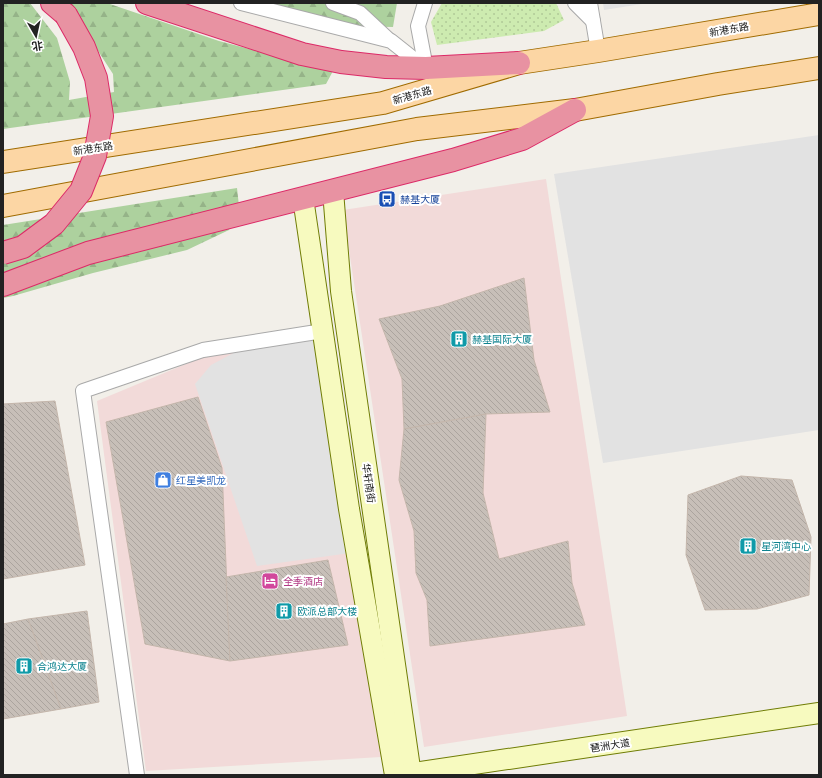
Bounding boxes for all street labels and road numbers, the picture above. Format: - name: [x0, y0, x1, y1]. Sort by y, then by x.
- street label: 新港东路: [708, 20, 750, 39]
- street label: 新港东路: [391, 84, 433, 107]
- street label: 新港东路: [72, 139, 114, 158]
- street label: 华轩南街: [359, 462, 378, 504]
- street label: 琶洲大道: [589, 736, 631, 755]

